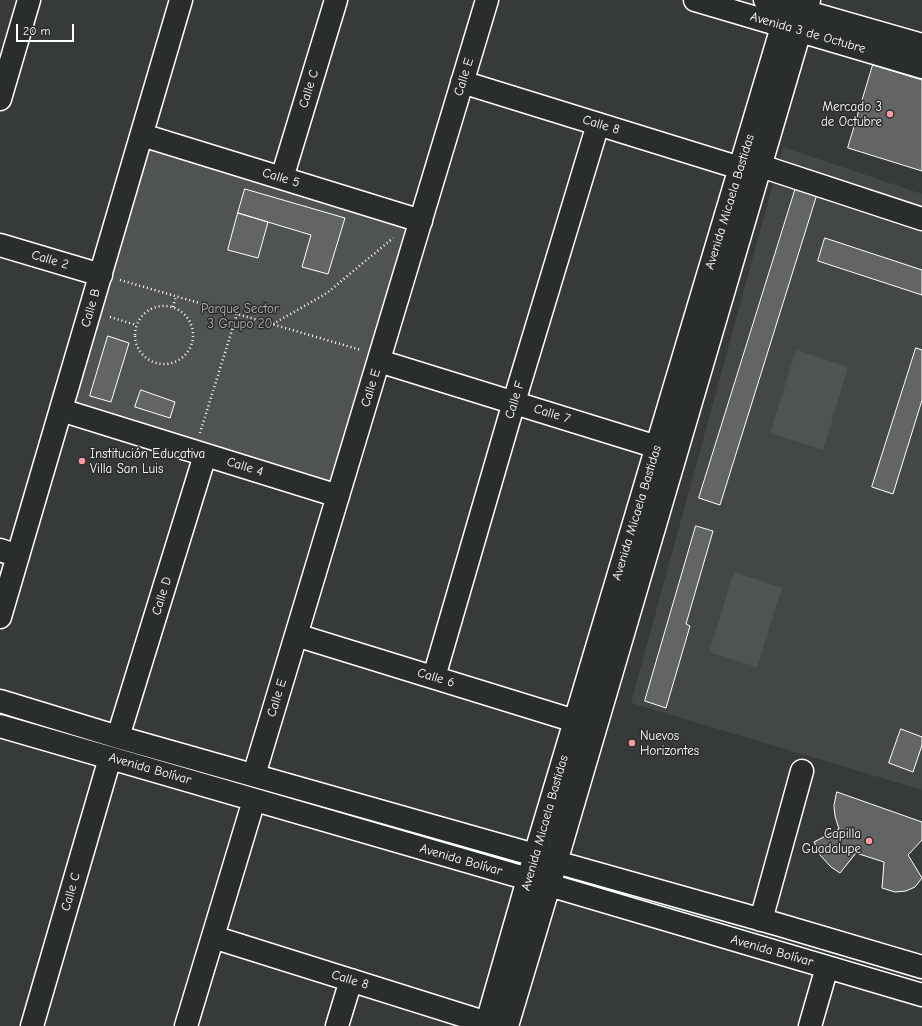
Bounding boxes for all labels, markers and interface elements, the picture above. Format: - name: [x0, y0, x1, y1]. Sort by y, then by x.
- street label: Avenida 3 de Octubre: [748, 9, 868, 57]
- scale bar: [18, 16, 76, 42]
- text: 20 m: [23, 24, 51, 38]
- street label: Calle E: [451, 56, 477, 98]
- street label: Calle C: [296, 68, 322, 110]
- place label: Mercado 3 de Octubre: [821, 99, 882, 130]
- marker: Mercado 3 de Octubre: [885, 109, 895, 119]
- street label: Calle 8: [581, 112, 621, 138]
- street label: Avenida Micaela Bastidas: [702, 133, 758, 271]
- street label: Calle 5: [260, 165, 302, 191]
- street label: Calle 2: [30, 247, 70, 273]
- street label: Calle B: [78, 287, 104, 329]
- park label: Parque Sector 3 Grupo 20: [201, 301, 279, 332]
- street label: Calle E: [358, 367, 384, 409]
- street label: Calle F: [502, 379, 528, 421]
- street label: Calle 7: [532, 401, 572, 427]
- street label: Avenida Micaela Bastidas: [609, 444, 665, 582]
- place label: Institución Educativa Villa San Luis: [90, 446, 205, 477]
- street label: Calle 4: [225, 454, 265, 480]
- marker: Institución Educativa Villa San Luis: [77, 456, 87, 466]
- street label: Calle D: [149, 575, 175, 617]
- street label: Calle 6: [415, 665, 457, 691]
- street label: Calle E: [264, 677, 290, 719]
- place label: Nuevos Horizontes: [640, 728, 699, 759]
- marker: Nuevos Horizontes: [627, 738, 637, 748]
- street label: Avenida Bolívar: [107, 750, 193, 788]
- street label: Avenida Micaela Bastidas: [518, 753, 572, 893]
- place label: Capilla Guadalupe: [802, 826, 861, 857]
- marker: Capilla Guadalupe: [864, 836, 874, 846]
- street label: Avenida Bolívar: [418, 841, 504, 879]
- street label: Calle C: [58, 871, 84, 913]
- street label: Avenida Bolívar: [729, 932, 815, 970]
- street label: Calle 8: [330, 967, 370, 993]

